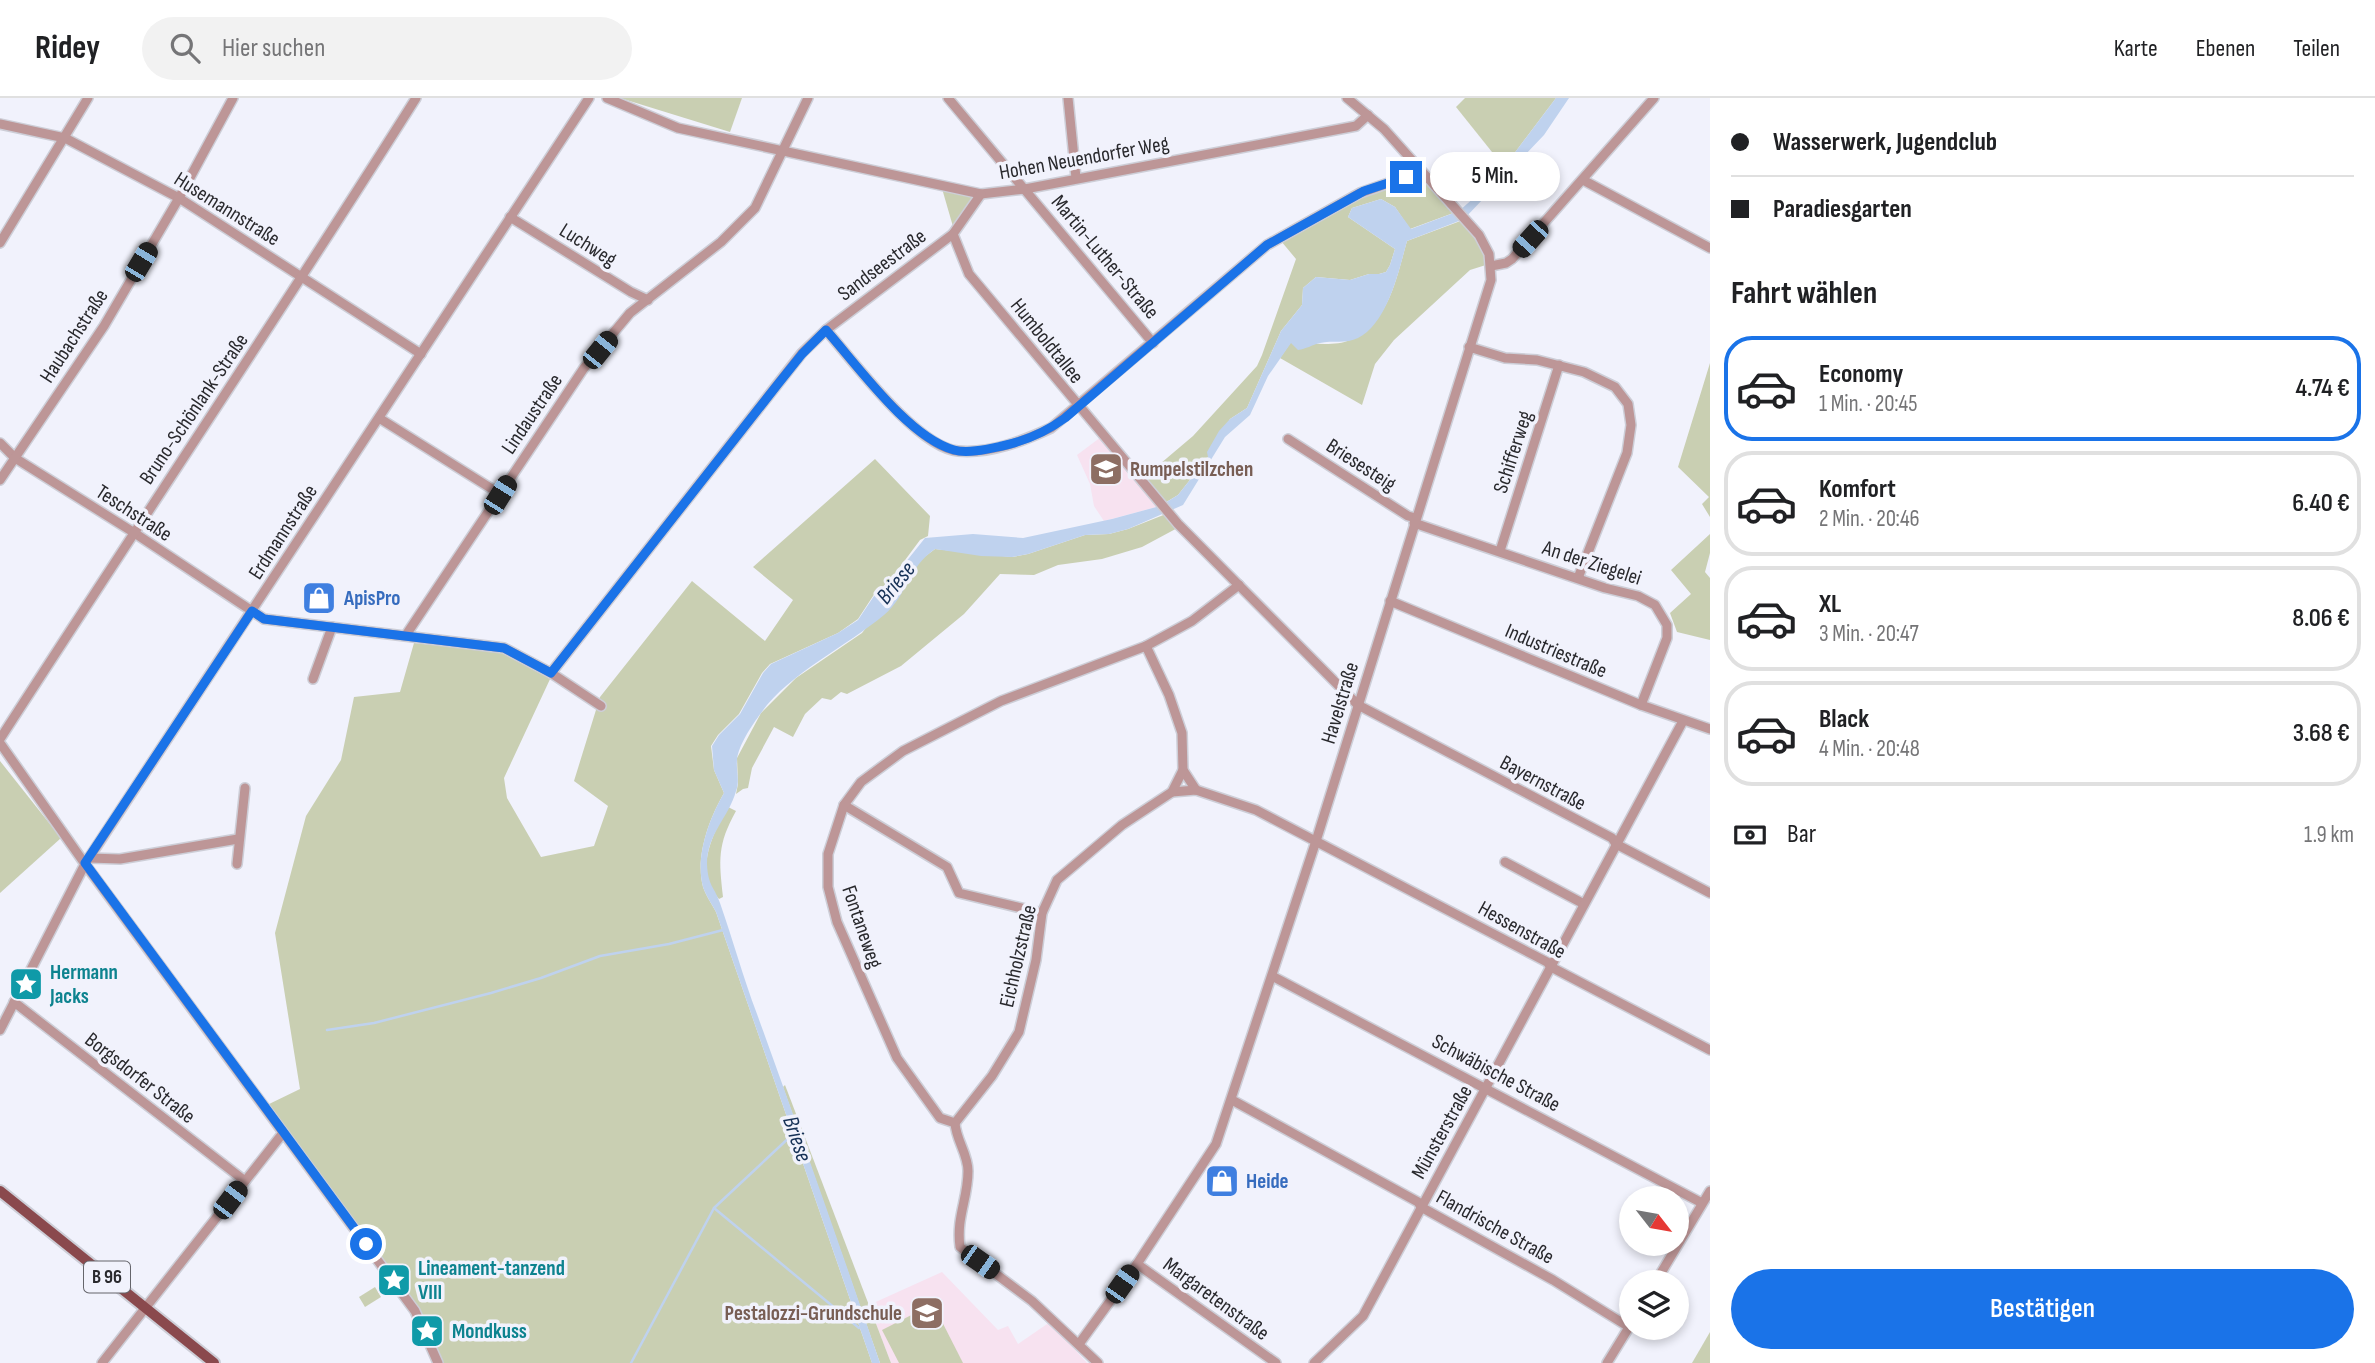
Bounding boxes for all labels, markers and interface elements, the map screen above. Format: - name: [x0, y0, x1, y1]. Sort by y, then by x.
- search box: [142, 17, 632, 80]
- text: Ridey: [35, 28, 100, 68]
- icon: search: [166, 29, 204, 67]
- text: Hier suchen: [222, 33, 325, 64]
- text: Karte: [2114, 34, 2158, 63]
- text: Ebenen: [2196, 34, 2255, 63]
- text: Teilen: [2293, 34, 2340, 63]
- text: Wasserwerk, Jugendclub: [1773, 127, 1997, 158]
- street label: Hohen Neuendorfer Weg: [997, 131, 1171, 185]
- callout: 5 Min.: [1430, 153, 1560, 202]
- route end: [1390, 161, 1422, 193]
- text: 5 Min.: [1472, 162, 1518, 190]
- street label: Husemannstraße: [170, 167, 284, 251]
- street label: Martin-Luther-Straße: [1046, 190, 1164, 324]
- text: Paradiesgarten: [1773, 194, 1912, 225]
- car: [1509, 216, 1552, 262]
- street label: Luchweg: [555, 218, 621, 272]
- street label: Sandseestraße: [833, 224, 931, 306]
- car: [122, 239, 161, 285]
- text: Fahrt wählen: [1731, 274, 1877, 313]
- street label: Haubachstraße: [34, 284, 114, 388]
- street label: Humboldtallee: [1005, 293, 1089, 389]
- car: [579, 327, 622, 373]
- street label: Bruno-Schönlank-Straße: [134, 329, 254, 489]
- icon: car: [1735, 357, 1798, 420]
- text: Economy: [1819, 359, 1903, 390]
- street label: Lindaustraße: [496, 369, 568, 459]
- text: 4.74 €: [2295, 373, 2350, 404]
- text: 1 Min. · 20:45: [1819, 390, 1917, 418]
- street label: Schifferweg: [1488, 408, 1538, 496]
- street label: Briesesteig: [1321, 433, 1401, 497]
- school or university icon: Rumpelstilzchen: [1087, 450, 1125, 488]
- place label: Rumpelstilzchen: [1130, 457, 1253, 482]
- car: [480, 472, 521, 518]
- icon: car: [1735, 472, 1798, 535]
- text: Komfort: [1819, 474, 1896, 505]
- street label: Teschstraße: [91, 479, 177, 547]
- street label: Erdmannstraße: [243, 480, 323, 584]
- text: 6.40 €: [2292, 488, 2350, 519]
- text: 2 Min. · 20:46: [1819, 505, 1920, 533]
- street label: An der Ziegelei: [1539, 535, 1645, 591]
- water label: Briese: [870, 556, 922, 610]
- shop icon: ApisPro: [300, 579, 338, 617]
- place label: ApisPro: [343, 586, 401, 611]
- icon: car: [1735, 587, 1798, 650]
- text: XL: [1819, 589, 1841, 620]
- text: 8.06 €: [2292, 603, 2350, 634]
- street label: Industriestraße: [1501, 618, 1611, 684]
- text: 3 Min. · 20:47: [1819, 620, 1919, 648]
- street label: Havelstraße: [1316, 659, 1364, 747]
- icon: car: [1735, 702, 1798, 765]
- text: Black: [1819, 704, 1869, 735]
- text: 3.68 €: [2293, 718, 2350, 749]
- text: 4 Min. · 20:48: [1819, 735, 1920, 763]
- street label: Bayernstraße: [1496, 750, 1590, 816]
- icon: cash: [1731, 816, 1769, 854]
- text: Bar: [1787, 819, 1816, 850]
- text: 1.9 km: [2304, 821, 2354, 849]
- street label: Fontaneweg: [836, 882, 888, 972]
- street label: Hessenstraße: [1474, 896, 1570, 964]
- street label: Eichholzstraße: [994, 902, 1042, 1010]
- place label: Hermann Jacks: [49, 960, 118, 1009]
- place icon: Hermann Jacks: [7, 965, 45, 1003]
- street label: Borgsdorfer Straße: [80, 1027, 200, 1129]
- street label: Schwäbische Straße: [1428, 1029, 1564, 1117]
- street label: Münsterstraße: [1406, 1081, 1478, 1183]
- water label: Briese: [776, 1112, 818, 1166]
- shop icon: Heide: [1203, 1162, 1241, 1200]
- place label: Heide: [1246, 1169, 1289, 1194]
- car: [209, 1177, 252, 1223]
- street label: Flandrische Straße: [1432, 1184, 1558, 1270]
- north arrow: [1619, 1186, 1689, 1256]
- map controls: [1619, 1186, 1689, 1340]
- route start: [350, 1228, 382, 1260]
- car: [957, 1241, 1004, 1283]
- street label: Margaretenstraße: [1158, 1252, 1274, 1346]
- place label: Lineament-tanzend VIII: [418, 1256, 565, 1305]
- road number: B 96: [84, 1261, 130, 1292]
- place icon: Lineament-tanzend VIII: [375, 1261, 413, 1299]
- car: [1102, 1261, 1143, 1307]
- button: Bestätigen: [1731, 1269, 2354, 1349]
- button: layers: [1619, 1270, 1689, 1340]
- school or university icon: Pestalozzi-Grundschule: [908, 1294, 946, 1332]
- place label: Pestalozzi-Grundschule: [724, 1301, 902, 1326]
- place icon: Mondkuss: [408, 1312, 446, 1350]
- place label: Mondkuss: [452, 1319, 527, 1344]

